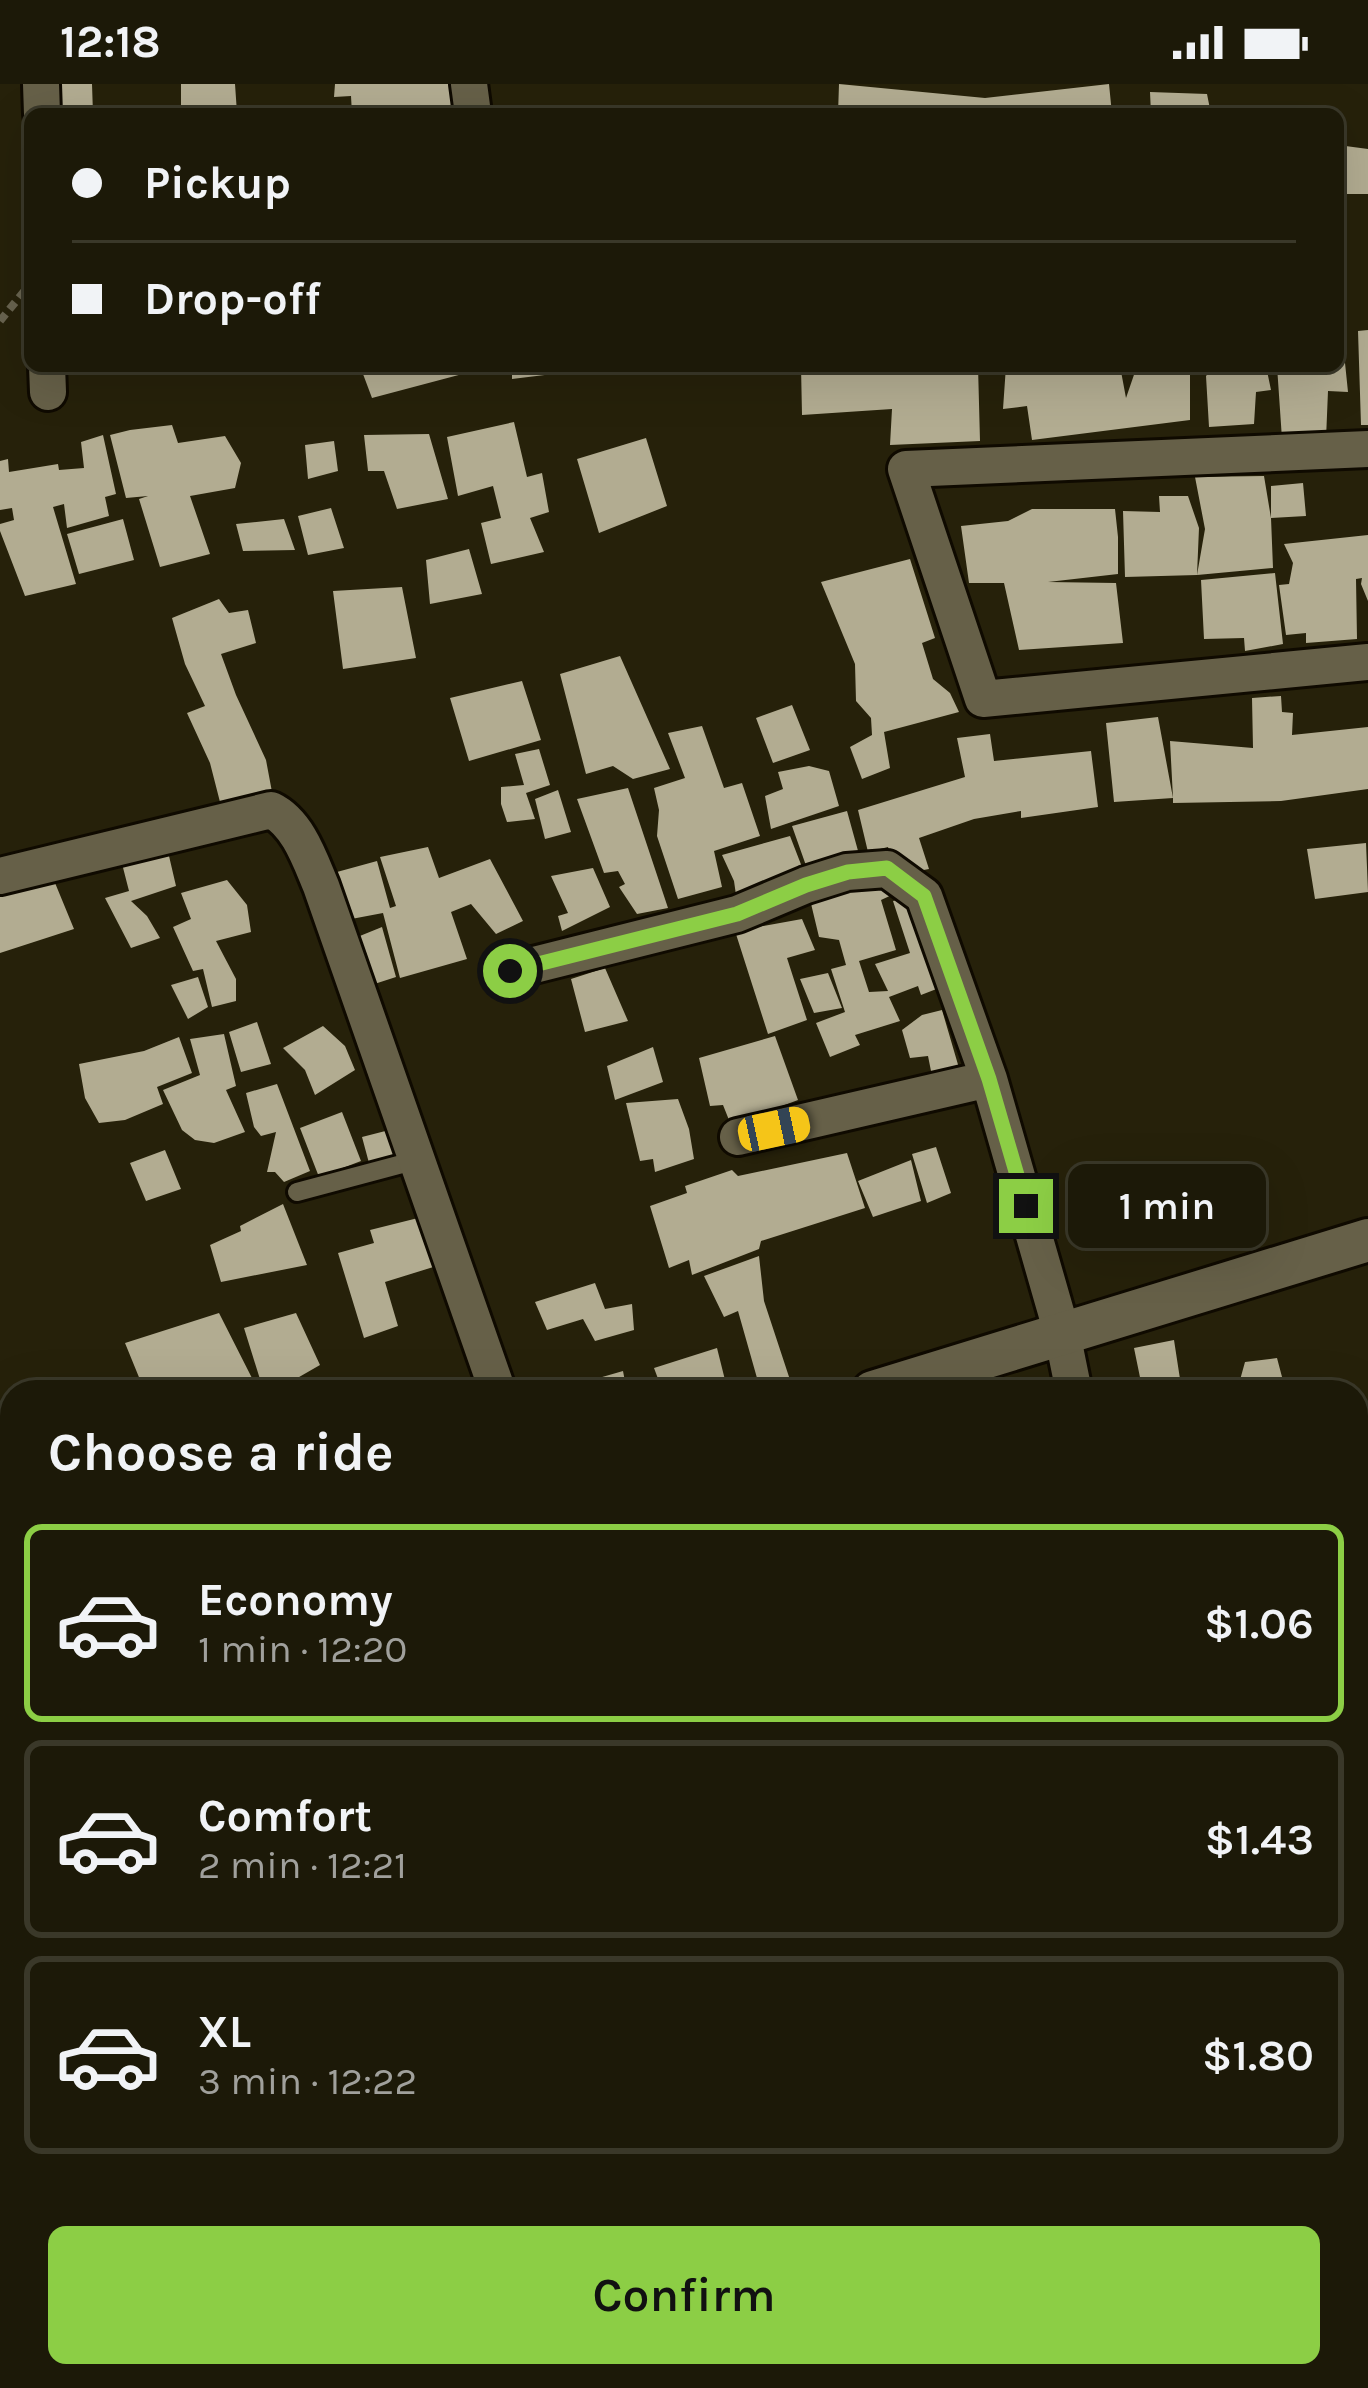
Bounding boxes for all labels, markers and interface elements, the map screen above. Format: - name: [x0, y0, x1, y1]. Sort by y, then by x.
- text: 12:18: [60, 16, 161, 68]
- text: Pickup: [144, 157, 291, 209]
- text: Drop-off: [144, 273, 321, 325]
- route start: [483, 944, 537, 998]
- car: [735, 1104, 813, 1154]
- callout: 1 min: [1068, 1164, 1266, 1248]
- route end: [999, 1179, 1053, 1233]
- text: 1 min: [1119, 1183, 1215, 1229]
- text: Choose a ride: [48, 1420, 394, 1484]
- icon: car: [54, 1569, 162, 1677]
- text: Economy: [198, 1574, 393, 1626]
- text: $1.06: [1204, 1597, 1314, 1649]
- text: 1 min · 12:20: [198, 1626, 408, 1672]
- icon: car: [54, 1785, 162, 1893]
- text: Comfort: [198, 1790, 372, 1842]
- text: $1.43: [1205, 1813, 1314, 1865]
- text: 2 min · 12:21: [198, 1842, 407, 1888]
- icon: car: [54, 2001, 162, 2109]
- text: XL: [198, 2006, 251, 2058]
- text: $1.80: [1202, 2029, 1314, 2081]
- text: 3 min · 12:22: [198, 2058, 417, 2104]
- button: Confirm: [48, 2226, 1320, 2364]

